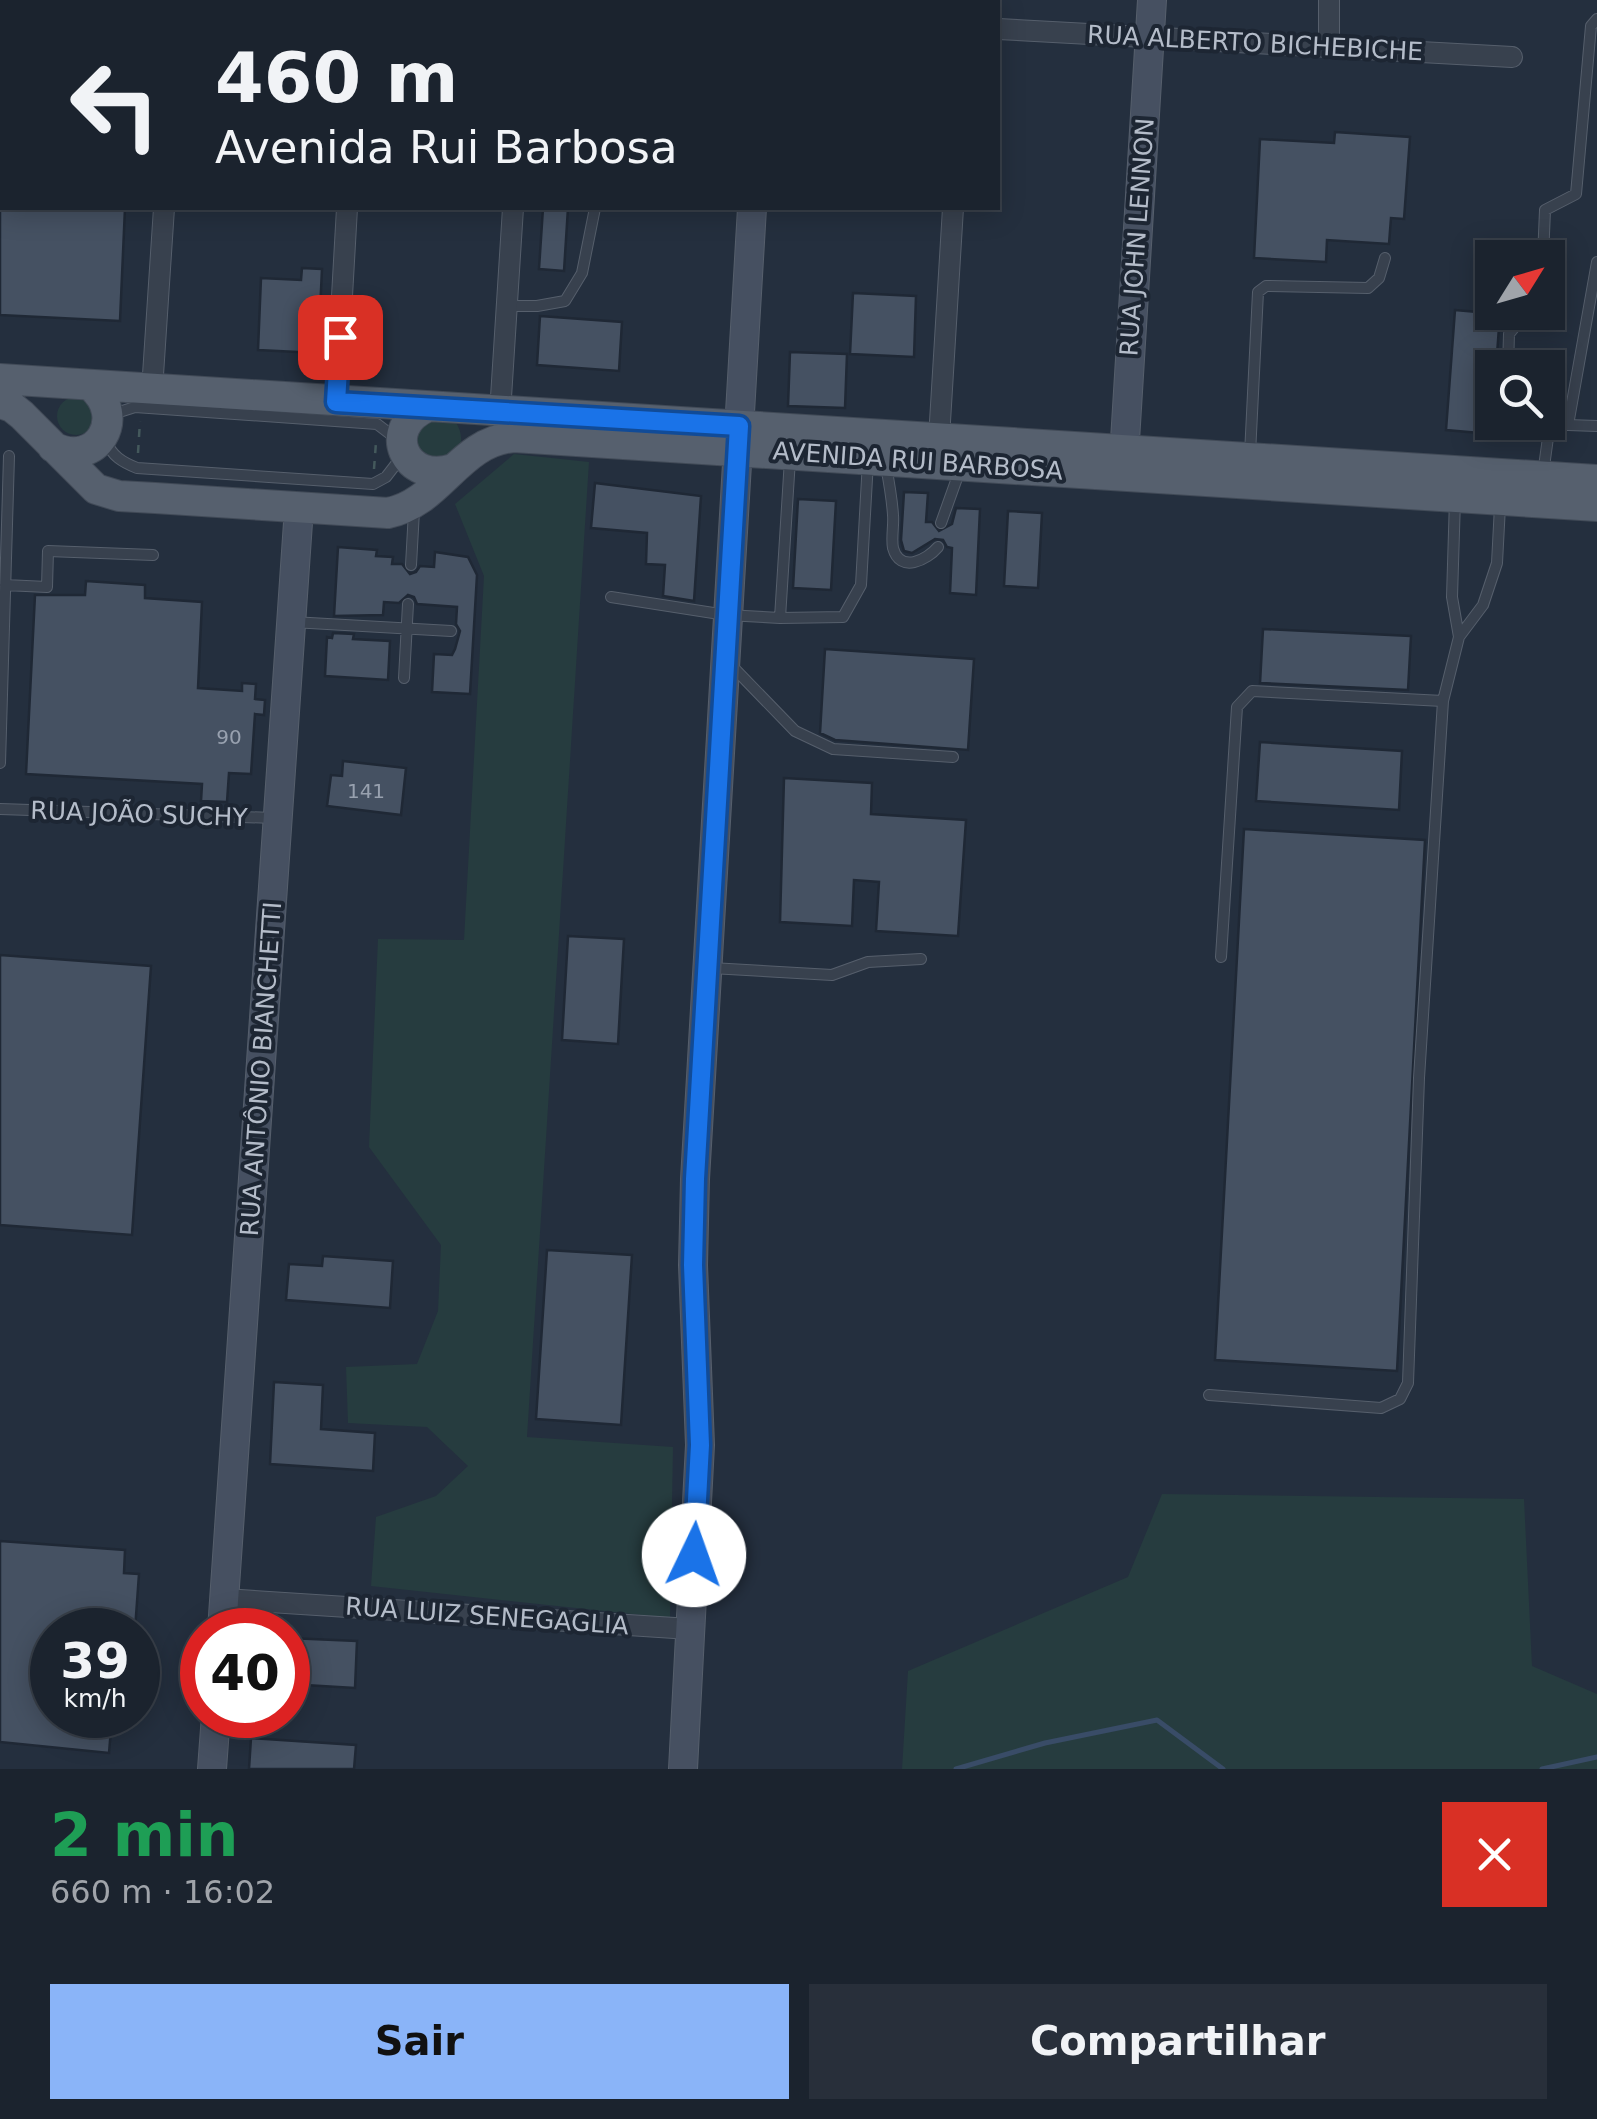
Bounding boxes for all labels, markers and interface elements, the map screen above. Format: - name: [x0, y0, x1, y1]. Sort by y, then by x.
- street label: RUA ALBERTO BICHEBICHE: [1086, 20, 1424, 66]
- text: 460 m: [215, 37, 458, 119]
- icon: left: [50, 40, 180, 170]
- street label: RUA JOHN LENNON: [1114, 117, 1160, 357]
- text: Avenida Rui Barbosa: [215, 121, 678, 174]
- north arrow: [1475, 240, 1565, 330]
- map controls: [1475, 240, 1565, 440]
- pin: [298, 295, 383, 380]
- icon: arrive: [313, 310, 368, 365]
- button: search: [1475, 350, 1565, 440]
- street label: AVENIDA RUI BARBOSA: [772, 436, 1064, 486]
- house number: 90: [216, 725, 242, 749]
- house number: 141: [347, 779, 385, 803]
- street label: RUA JOÃO SUCHY: [30, 795, 249, 832]
- street label: RUA ANTÔNIO BIANCHETTI: [234, 901, 287, 1237]
- position arrow: [642, 1503, 746, 1607]
- street label: RUA LUIZ SENEGAGLIA: [344, 1592, 630, 1640]
- speed limit sign: 40: [180, 1608, 310, 1738]
- text: 39: [60, 1632, 130, 1690]
- text: km/h: [63, 1684, 127, 1713]
- text: 2 min: [50, 1800, 238, 1870]
- button: close: [1442, 1802, 1547, 1907]
- text: 660 m · 16:02: [50, 1873, 275, 1911]
- button: Sair: [50, 1984, 789, 2099]
- button: Compartilhar: [809, 1984, 1547, 2099]

